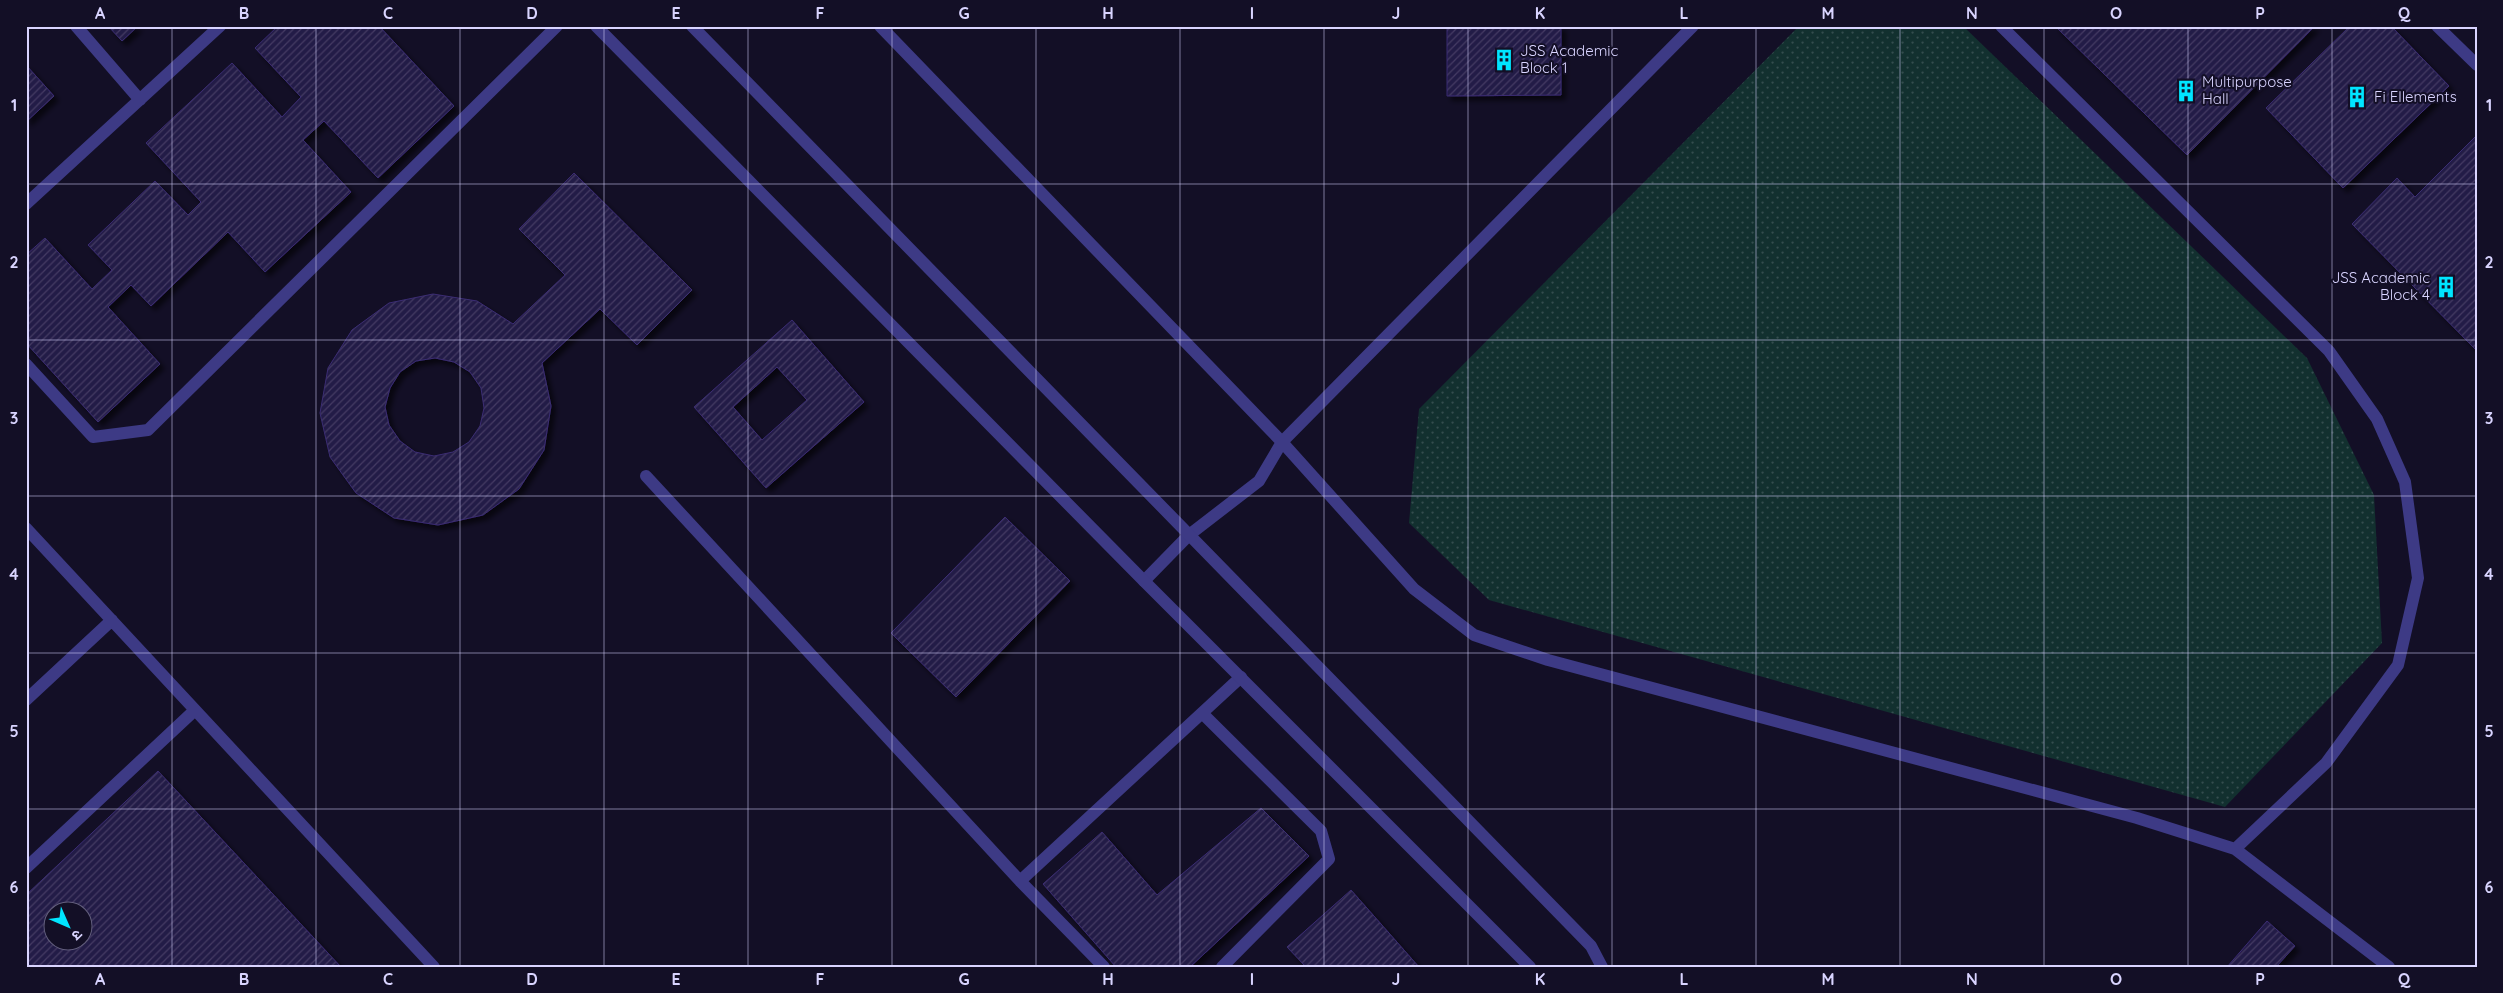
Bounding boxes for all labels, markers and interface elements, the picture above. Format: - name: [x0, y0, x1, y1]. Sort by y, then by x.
- text: A: [95, 3, 106, 23]
- text: B: [239, 3, 249, 23]
- text: C: [383, 3, 393, 23]
- text: D: [526, 3, 538, 23]
- text: E: [671, 3, 681, 23]
- text: F: [816, 3, 825, 23]
- text: G: [958, 3, 970, 23]
- text: H: [1102, 3, 1114, 23]
- text: I: [1250, 3, 1254, 23]
- text: J: [1392, 3, 1400, 23]
- text: K: [1535, 3, 1545, 23]
- text: L: [1680, 3, 1689, 23]
- text: M: [1821, 3, 1835, 23]
- text: N: [1966, 3, 1978, 23]
- text: O: [2110, 3, 2122, 23]
- text: P: [2255, 3, 2265, 23]
- text: Q: [2398, 3, 2411, 23]
- place label: JSS Academic Block 1: [1520, 41, 1619, 77]
- building icon: JSS Academic Block 1: [1491, 47, 1517, 73]
- place label: Multipurpose Hall: [2202, 72, 2292, 108]
- building icon: Multipurpose Hall: [2173, 78, 2199, 104]
- building icon: Fi Ellements: [2344, 84, 2370, 110]
- place label: Fi Ellements: [2374, 87, 2457, 106]
- text: 1: [11, 95, 17, 115]
- text: 1: [2486, 95, 2492, 115]
- text: 2: [9, 252, 19, 272]
- text: 2: [2484, 252, 2494, 272]
- place label: JSS Academic Block 4: [2332, 268, 2430, 304]
- building icon: JSS Academic Block 4: [2433, 274, 2459, 300]
- text: 3: [10, 408, 18, 428]
- text: 3: [2485, 408, 2493, 428]
- text: 4: [9, 564, 19, 584]
- text: 4: [2484, 564, 2494, 584]
- text: 5: [9, 721, 19, 741]
- text: 5: [2484, 721, 2494, 741]
- text: 6: [10, 877, 19, 897]
- text: 6: [2485, 877, 2494, 897]
- north arrow: [42, 900, 92, 950]
- text: उ: [67, 926, 86, 945]
- text: A: [95, 969, 106, 989]
- text: B: [239, 969, 249, 989]
- text: C: [383, 969, 393, 989]
- text: D: [526, 969, 538, 989]
- text: E: [671, 969, 681, 989]
- text: F: [816, 969, 825, 989]
- text: G: [958, 969, 970, 989]
- text: H: [1102, 969, 1114, 989]
- text: I: [1250, 969, 1254, 989]
- text: J: [1392, 969, 1400, 989]
- text: K: [1535, 969, 1545, 989]
- text: L: [1680, 969, 1689, 989]
- text: M: [1821, 969, 1835, 989]
- text: N: [1966, 969, 1978, 989]
- text: O: [2110, 969, 2122, 989]
- text: P: [2255, 969, 2265, 989]
- text: Q: [2398, 969, 2411, 989]

